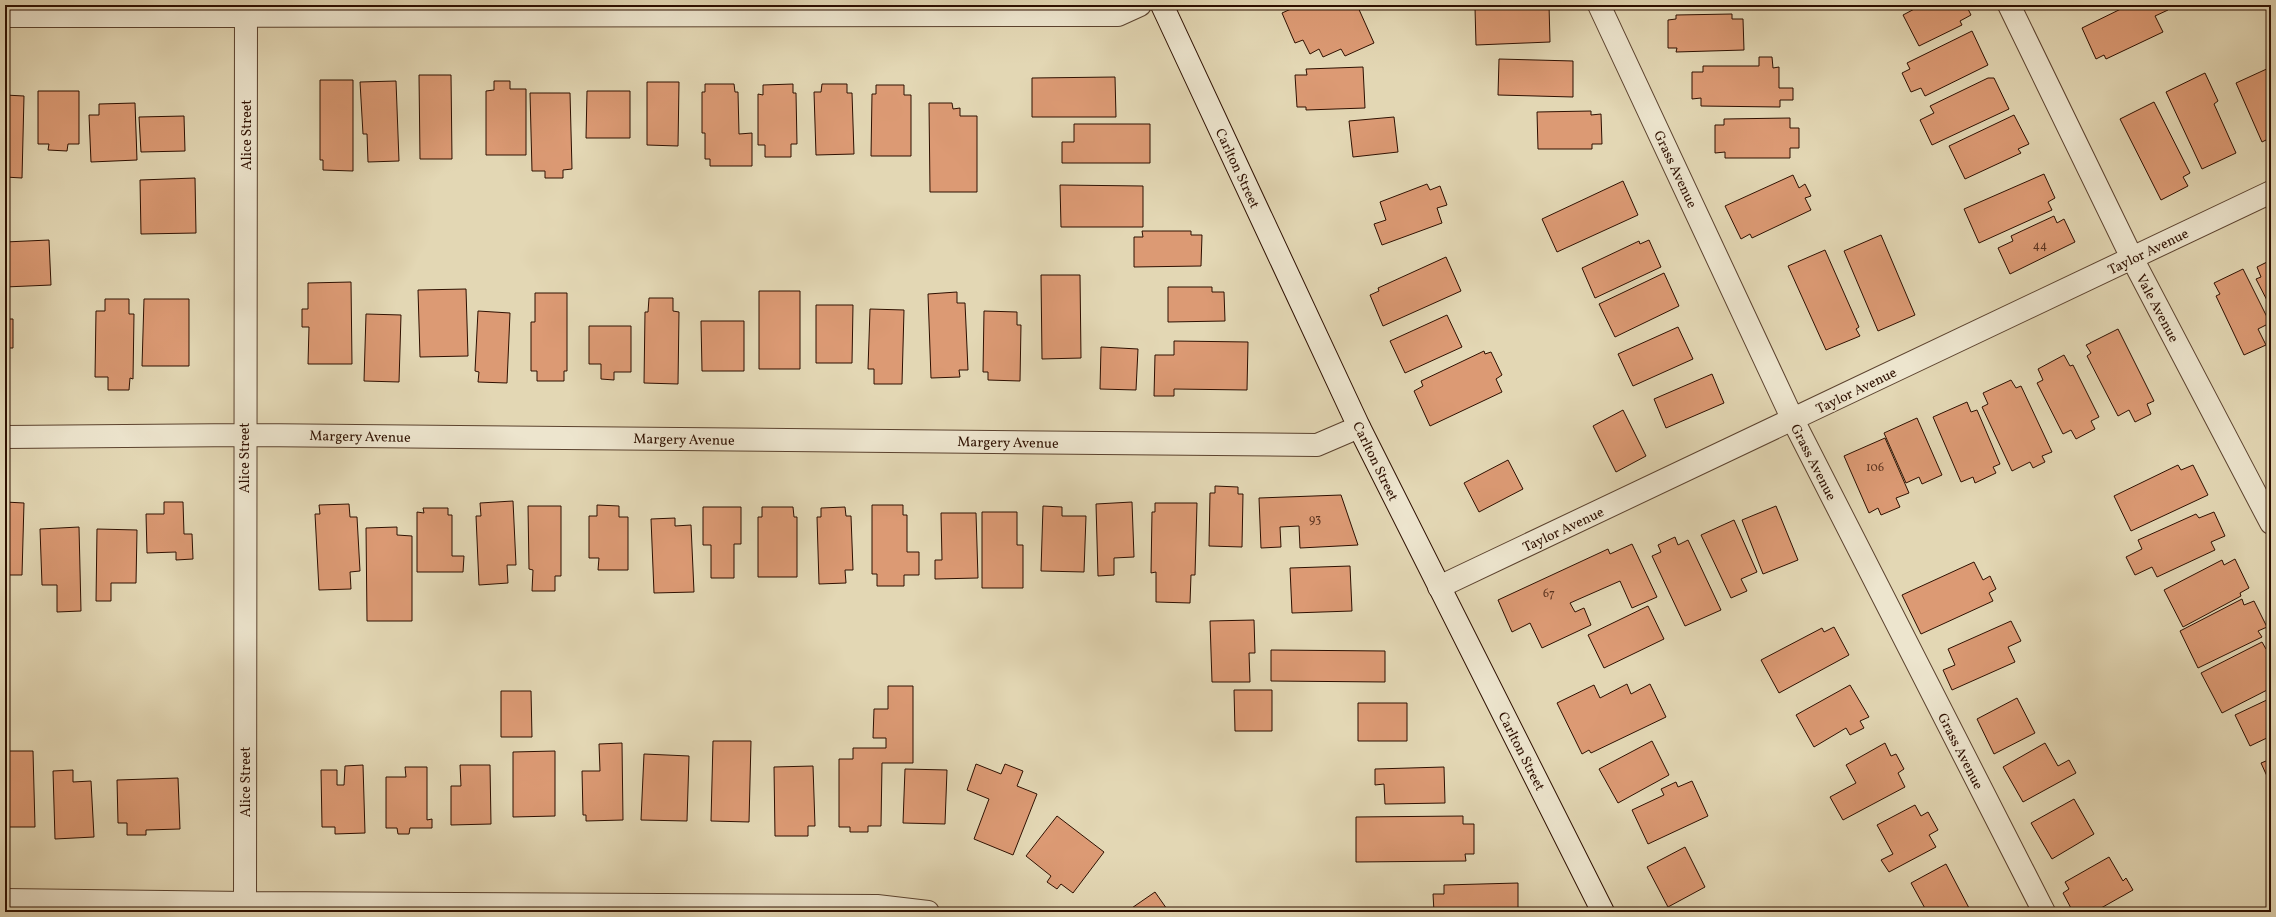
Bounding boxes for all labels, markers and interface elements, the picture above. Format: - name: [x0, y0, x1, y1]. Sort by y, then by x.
- street label: Alice Street: [238, 100, 257, 170]
- street label: Carlton Street: [1210, 126, 1264, 212]
- street label: Grass Avenue: [1648, 128, 1701, 212]
- street label: Taylor Avenue: [2105, 224, 2192, 280]
- house number: 44: [2033, 238, 2047, 254]
- street label: Vale Avenue: [2131, 271, 2183, 346]
- street label: Taylor Avenue: [1813, 363, 1900, 419]
- street label: Carlton Street: [1347, 419, 1402, 505]
- street label: Grass Avenue: [1785, 421, 1840, 505]
- street label: Alice Street: [236, 423, 255, 493]
- street label: Margery Avenue: [309, 427, 411, 448]
- street label: Margery Avenue: [633, 430, 735, 451]
- street label: Margery Avenue: [957, 433, 1059, 454]
- house number: 106: [1866, 460, 1884, 476]
- street label: Taylor Avenue: [1520, 503, 1608, 557]
- house number: 93: [1309, 512, 1321, 528]
- house number: 67: [1543, 586, 1555, 602]
- street label: Carlton Street: [1493, 709, 1549, 794]
- street label: Grass Avenue: [1932, 710, 1987, 794]
- street label: Alice Street: [237, 747, 256, 817]

